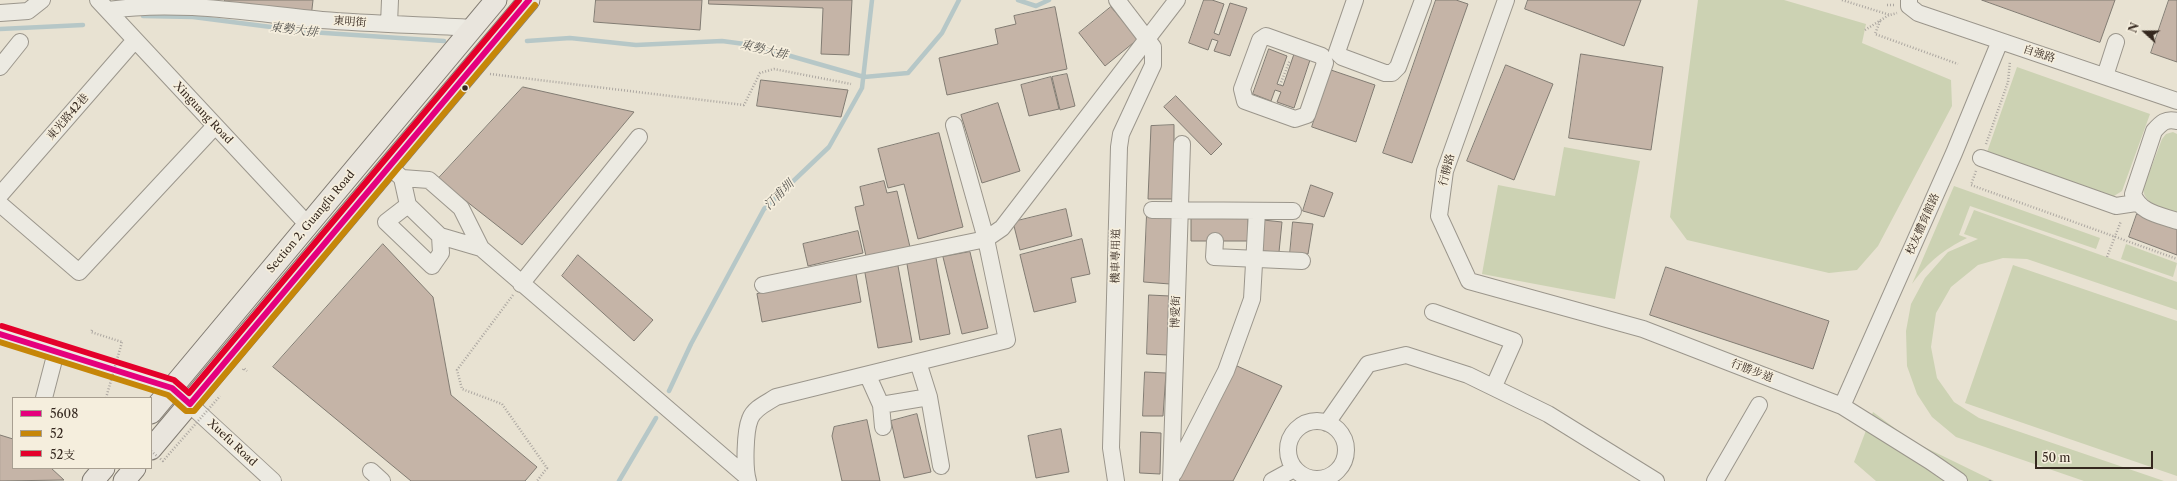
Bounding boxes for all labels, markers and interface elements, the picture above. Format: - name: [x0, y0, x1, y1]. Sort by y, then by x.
- north arrow: [2125, 12, 2165, 52]
- street label: 東明街: [333, 14, 367, 30]
- water label: 東勢大排: [269, 20, 319, 40]
- text: N: [2126, 21, 2142, 35]
- water label: 東勢大排: [739, 37, 789, 63]
- street label: 自強路: [2021, 43, 2057, 65]
- street label: Xinguang Road: [171, 79, 235, 147]
- unlabelled marker: [460, 83, 470, 93]
- street label: 東光路42巷: [44, 91, 92, 143]
- street label: 行勝路: [1437, 152, 1457, 188]
- street label: Section 2, Guangfu Road: [264, 168, 358, 276]
- water label: 汀甫圳: [761, 177, 797, 213]
- street label: 校友體育館路: [1904, 191, 1942, 257]
- street label: 機車專用道: [1109, 228, 1123, 284]
- street label: 博愛街: [1169, 295, 1183, 329]
- street label: 行勝步道: [1729, 357, 1775, 385]
- legend: [12, 397, 152, 469]
- text: 5608: [50, 406, 78, 421]
- street label: Xuefu Road: [205, 417, 259, 469]
- text: 52: [50, 426, 63, 441]
- scale bar: [2037, 443, 2155, 469]
- text: 52支: [50, 447, 75, 462]
- text: 50 m: [2042, 450, 2071, 465]

